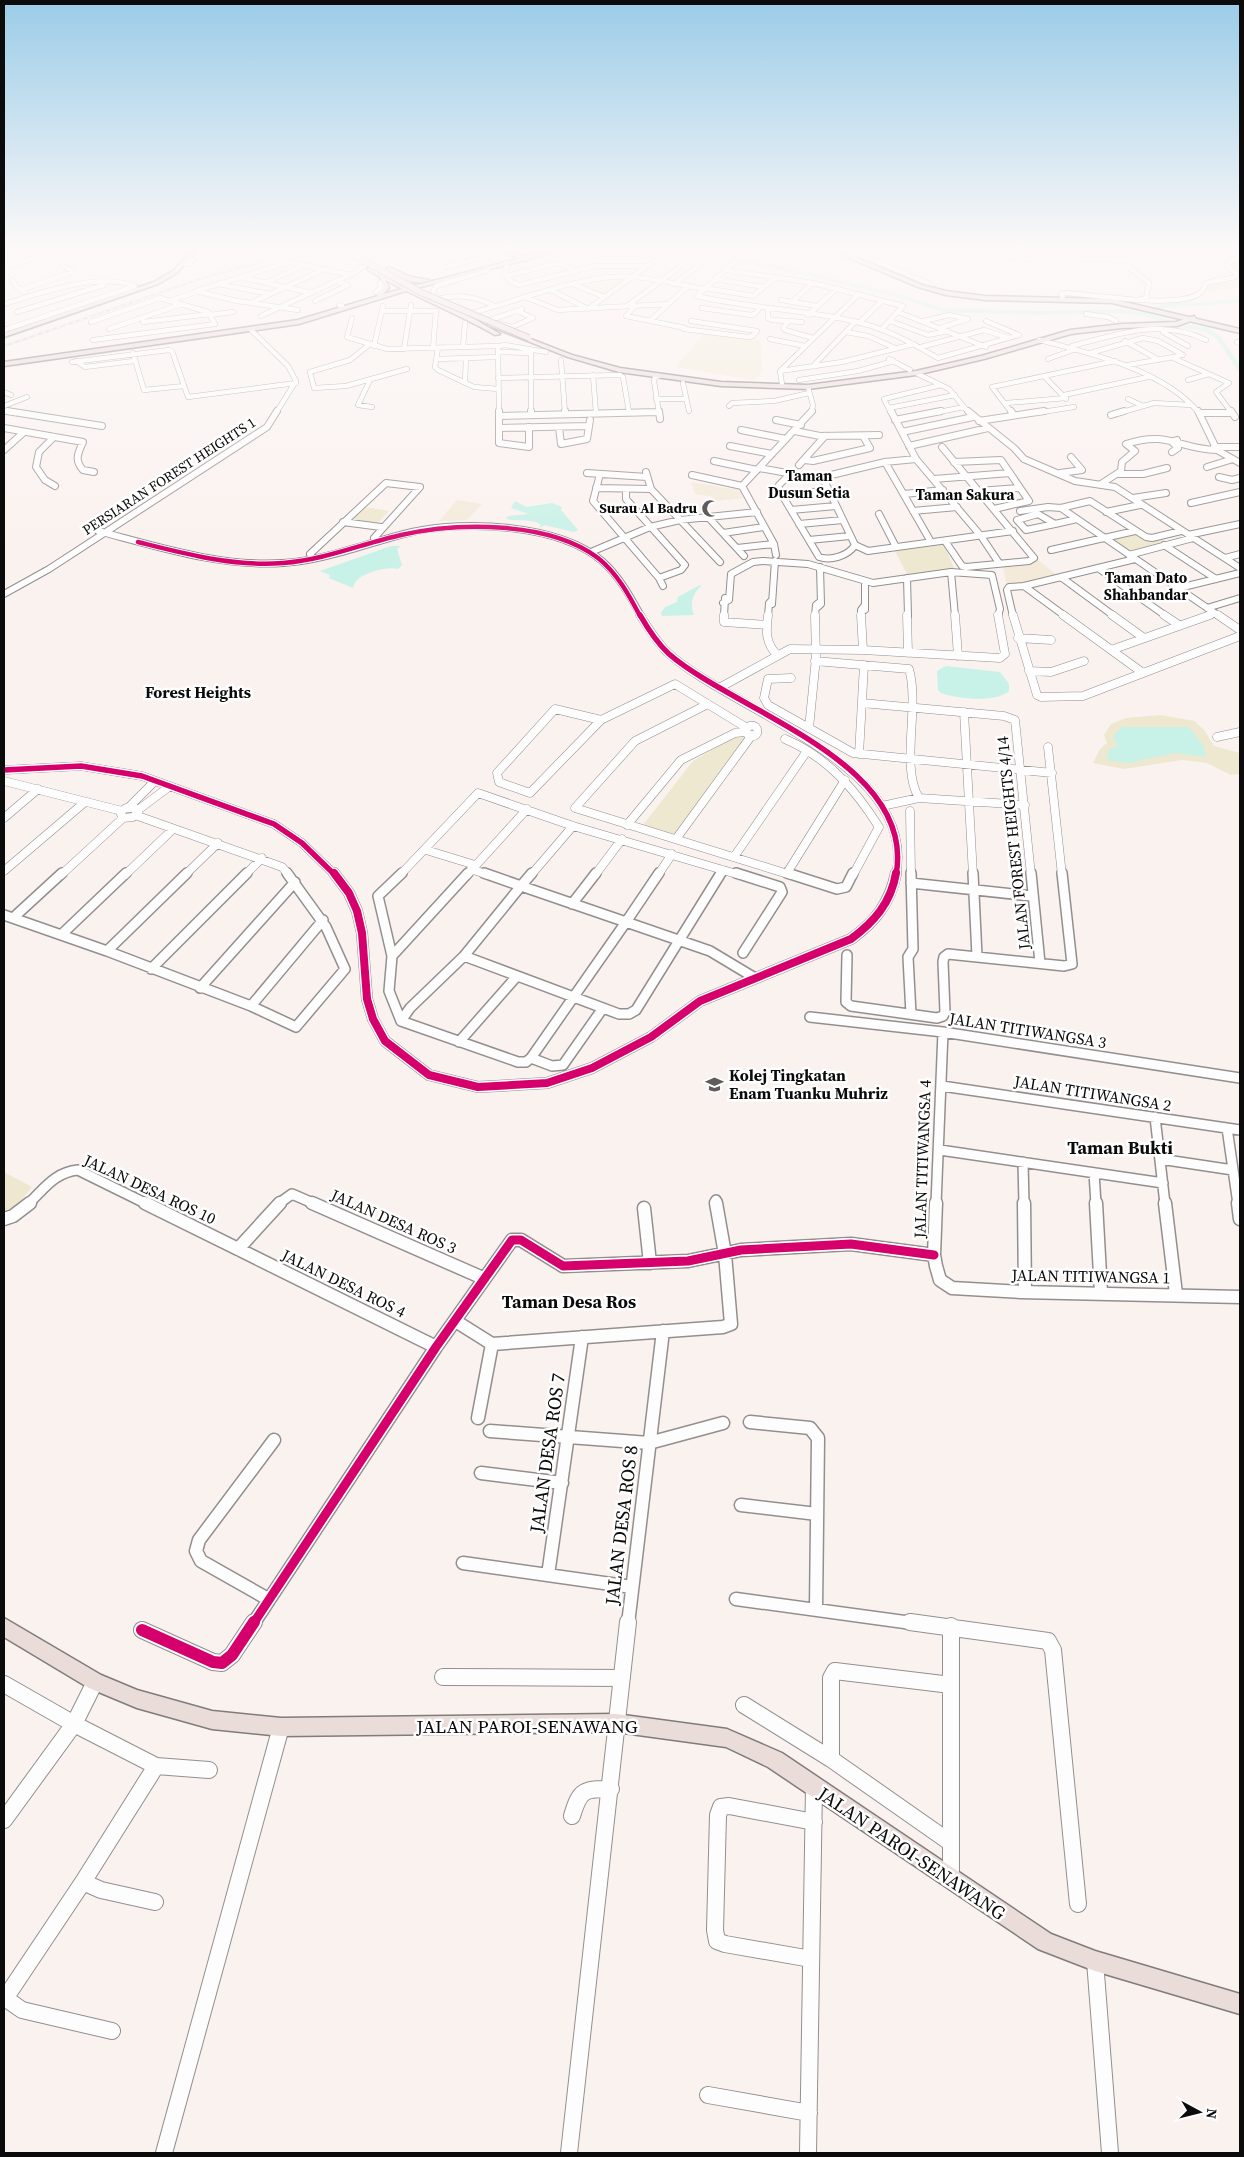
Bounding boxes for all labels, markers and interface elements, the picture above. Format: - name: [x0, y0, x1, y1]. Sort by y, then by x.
- street label: PERSIARAN FOREST HEIGHTS 1: [78, 412, 260, 540]
- district label: Taman Dusun Setia: [768, 465, 851, 503]
- district label: Taman Sakura: [916, 484, 1015, 505]
- place label: Surau Al Badru: [599, 498, 698, 518]
- mosque icon: Surau Al Badru: [701, 498, 721, 518]
- district label: Taman Dato Shahbandar: [1104, 567, 1188, 605]
- district label: Forest Heights: [145, 681, 251, 703]
- street label: JALAN FOREST HEIGHTS 4/14: [991, 735, 1035, 952]
- street label: JALAN TITIWANGSA 3: [947, 1007, 1108, 1053]
- place label: Kolej Tingkatan Enam Tuanku Muhriz: [729, 1064, 888, 1104]
- street label: JALAN TITIWANGSA 2: [1012, 1070, 1173, 1116]
- school or university icon: Kolej Tingkatan Enam Tuanku Muhriz: [705, 1074, 725, 1094]
- street label: JALAN TITIWANGSA 4: [908, 1079, 936, 1240]
- district label: Taman Bukti: [1067, 1135, 1173, 1160]
- street label: JALAN DESA ROS 10: [79, 1148, 220, 1229]
- street label: JALAN DESA ROS 3: [327, 1183, 460, 1259]
- street label: JALAN DESA ROS 4: [277, 1243, 410, 1323]
- street label: JALAN TITIWANGSA 1: [1010, 1264, 1171, 1288]
- district label: Taman Desa Ros: [502, 1289, 636, 1314]
- street label: JALAN DESA ROS 7: [523, 1372, 571, 1535]
- street label: JALAN DESA ROS 8: [598, 1444, 644, 1607]
- street label: JALAN PAROI-SENAWANG: [415, 1713, 638, 1739]
- street label: JALAN PAROI-SENAWANG: [812, 1780, 1011, 1926]
- north arrow: [1174, 2087, 1224, 2137]
- text: N: [1201, 2107, 1222, 2120]

